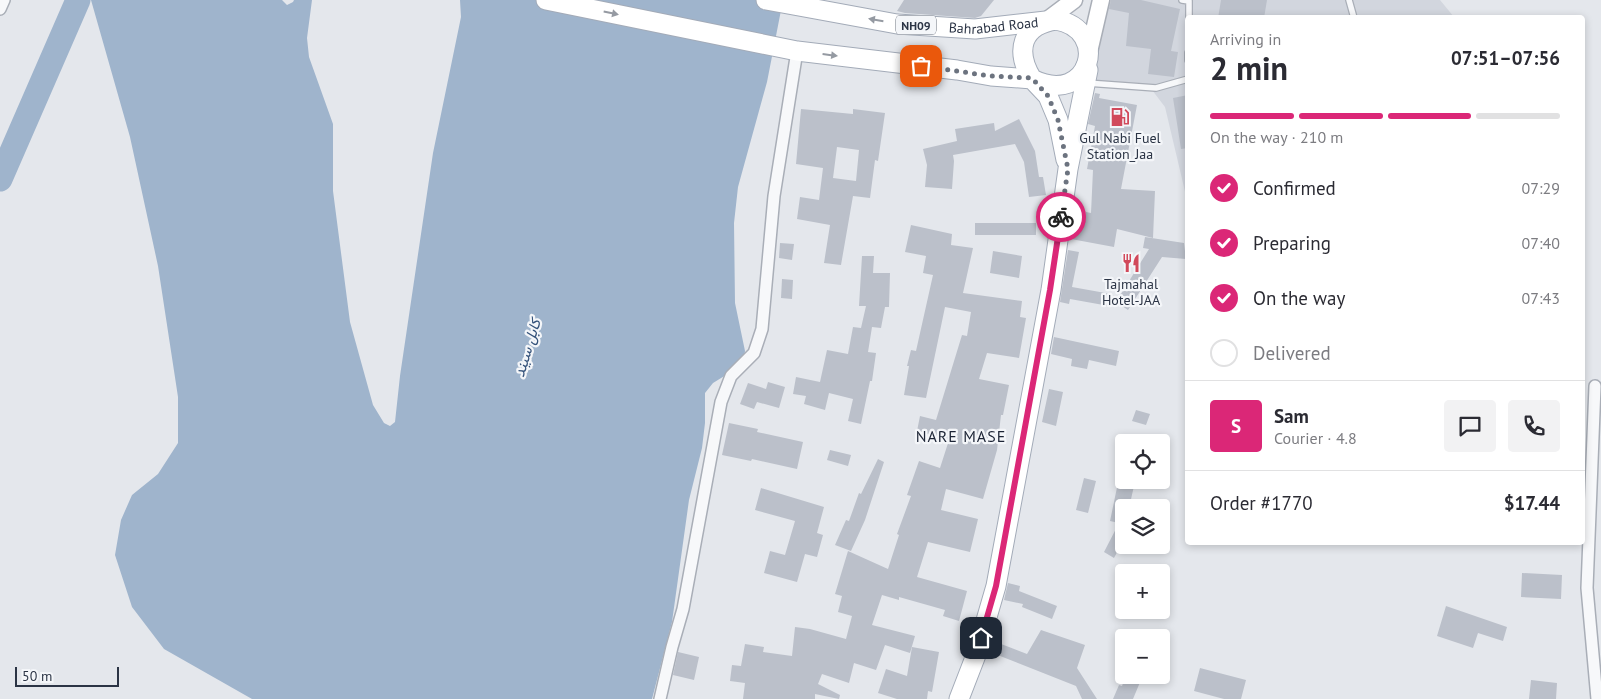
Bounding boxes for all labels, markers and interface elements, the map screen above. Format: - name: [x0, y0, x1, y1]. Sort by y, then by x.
- one-way arrow: [604, 10, 620, 18]
- street label: Bahrabad Road: [948, 13, 1039, 38]
- one-way arrow: [867, 16, 883, 24]
- road number: NH09: [896, 16, 936, 34]
- text: Arriving in: [1210, 29, 1281, 49]
- pin: [900, 45, 942, 87]
- text: 07:51–07:56: [1451, 46, 1560, 70]
- text: 2 min: [1210, 47, 1288, 89]
- one-way arrow: [822, 51, 838, 59]
- icon: bag: [907, 52, 935, 80]
- fuel station icon: Gul Nabi Fuel Station_Jaa: [1109, 106, 1131, 128]
- text: On the way · 210 m: [1210, 127, 1343, 147]
- place label: Gul Nabi Fuel Station_Jaa: [1079, 129, 1161, 163]
- icon: check: [1210, 174, 1238, 202]
- text: Confirmed: [1253, 176, 1336, 200]
- text: 07:29: [1522, 178, 1560, 198]
- courier: [1036, 192, 1086, 242]
- icon: bike: [1047, 203, 1075, 231]
- icon: check: [1210, 229, 1238, 257]
- text: Preparing: [1253, 231, 1331, 255]
- text: 07:40: [1522, 233, 1560, 253]
- restaurant icon: Tajmahal Hotel-JAA: [1120, 252, 1142, 274]
- place label: Tajmahal Hotel-JAA: [1102, 275, 1161, 309]
- icon: check: [1210, 284, 1238, 312]
- text: On the way: [1253, 286, 1345, 310]
- text: 07:43: [1522, 288, 1560, 308]
- water label: کابل سيند: [509, 315, 545, 379]
- text: Delivered: [1253, 341, 1331, 365]
- button: chat: [1444, 400, 1496, 452]
- button: phone: [1508, 400, 1560, 452]
- text: Sam: [1274, 404, 1309, 428]
- text: S: [1231, 414, 1241, 438]
- district label: NARE MASE: [916, 426, 1006, 446]
- text: Courier · 4.8: [1274, 428, 1357, 448]
- map controls: [1115, 434, 1170, 684]
- button: locate: [1115, 434, 1170, 489]
- text: Order #1770: [1210, 491, 1313, 515]
- text: $17.44: [1504, 491, 1560, 515]
- button: layers: [1115, 499, 1170, 554]
- button: +: [1115, 564, 1170, 619]
- pin: [960, 617, 1002, 659]
- icon: home: [967, 624, 995, 652]
- button: −: [1115, 629, 1170, 684]
- scale bar: [15, 664, 119, 687]
- text: 50 m: [22, 667, 52, 685]

